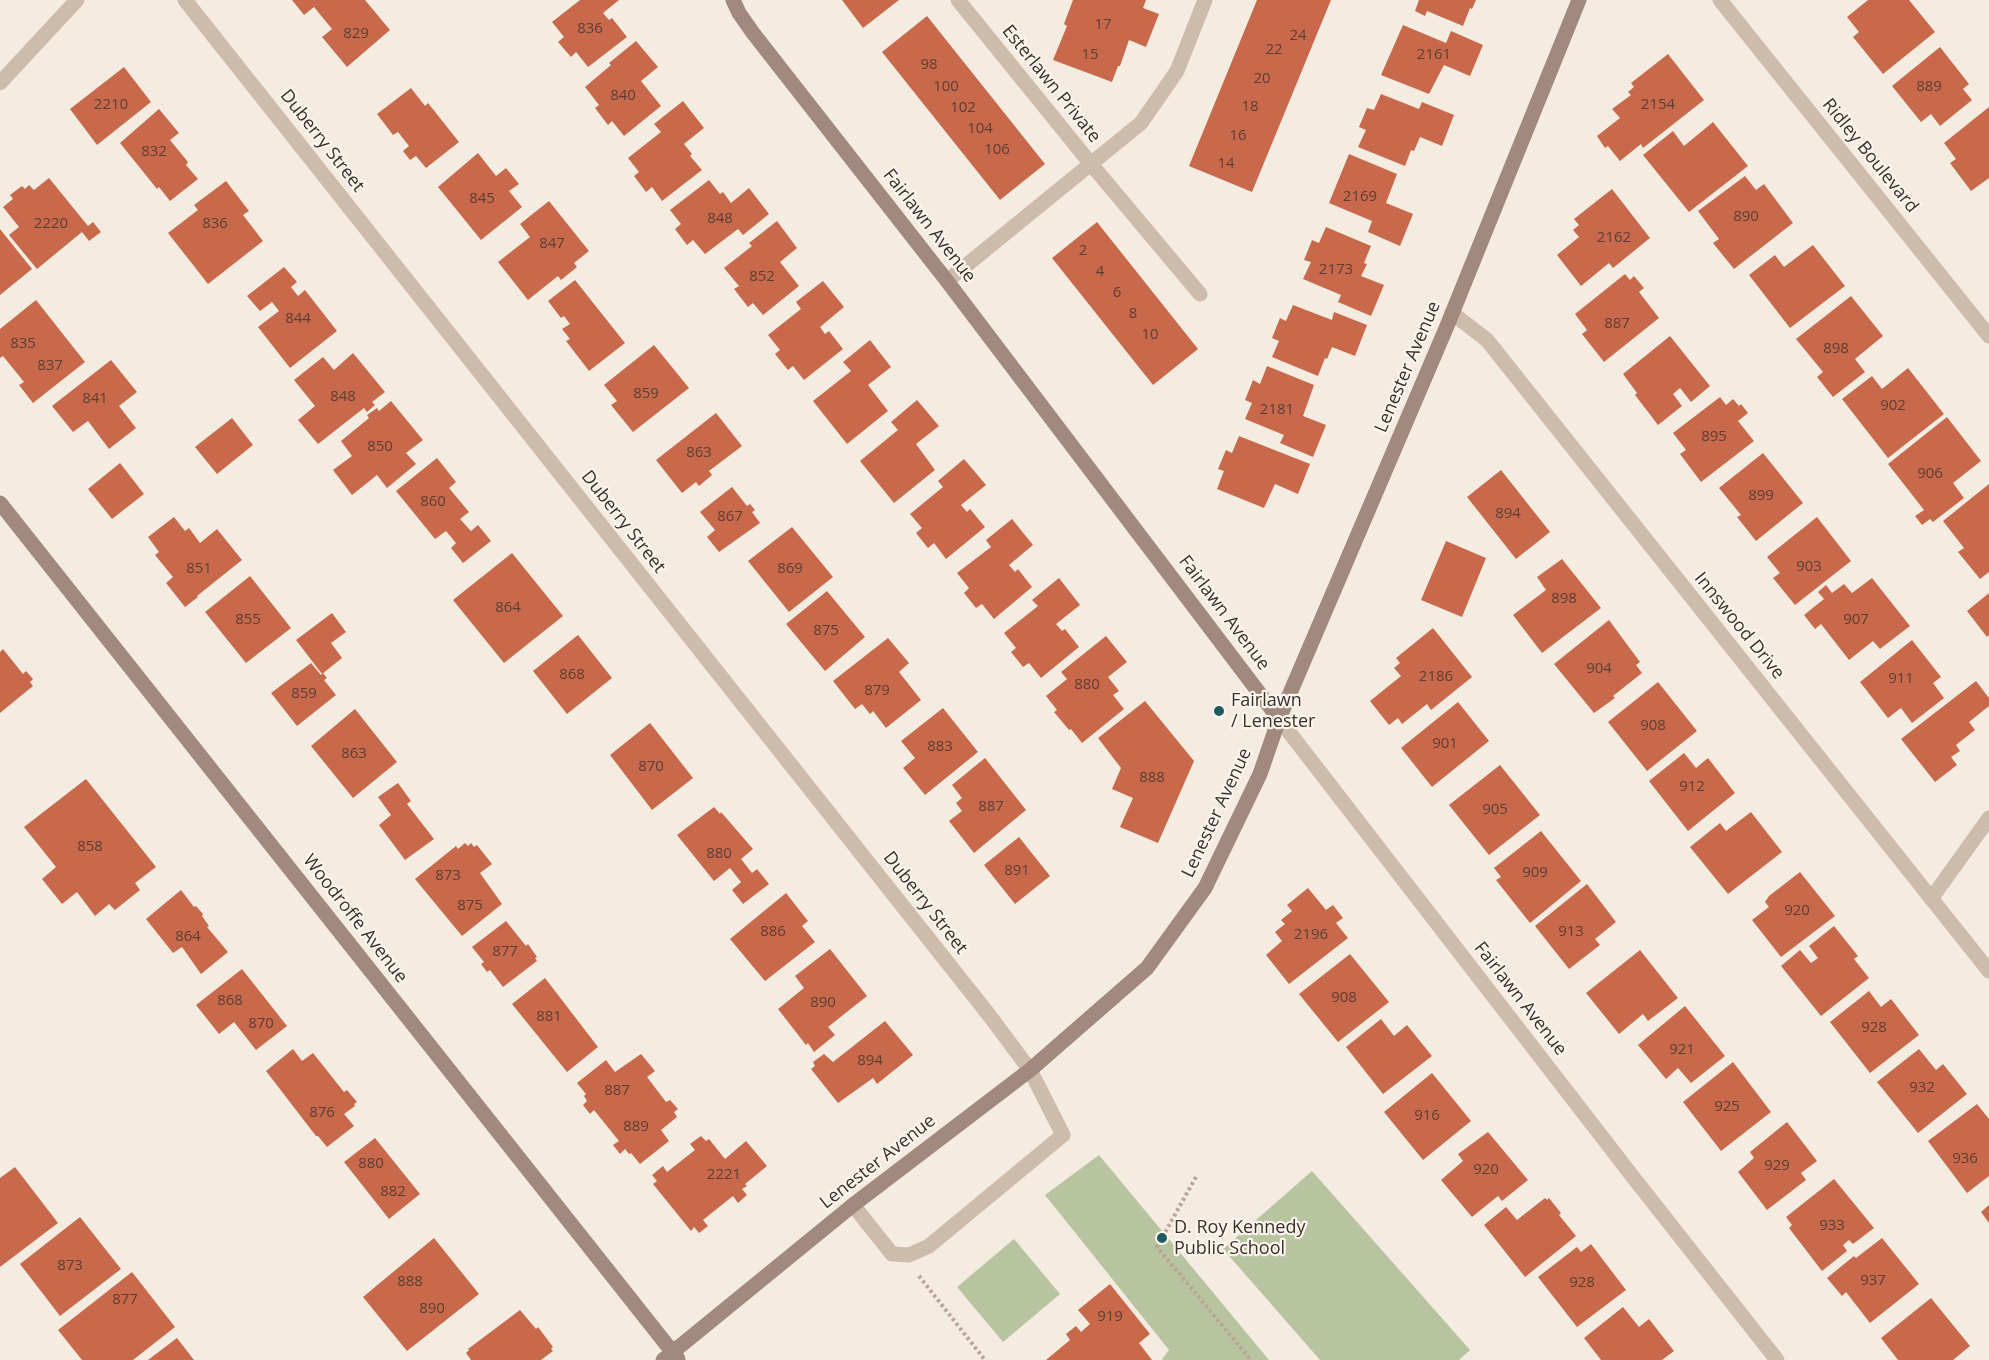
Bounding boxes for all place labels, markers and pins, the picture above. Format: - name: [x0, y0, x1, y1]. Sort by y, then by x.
- place label: Fairlawn / Lenester: [1231, 690, 1315, 732]
- marker: Fairlawn / Lenester: [1212, 704, 1226, 718]
- place label: D. Roy Kennedy Public School: [1174, 1217, 1305, 1260]
- marker: D. Roy Kennedy Public School: [1155, 1231, 1169, 1245]

